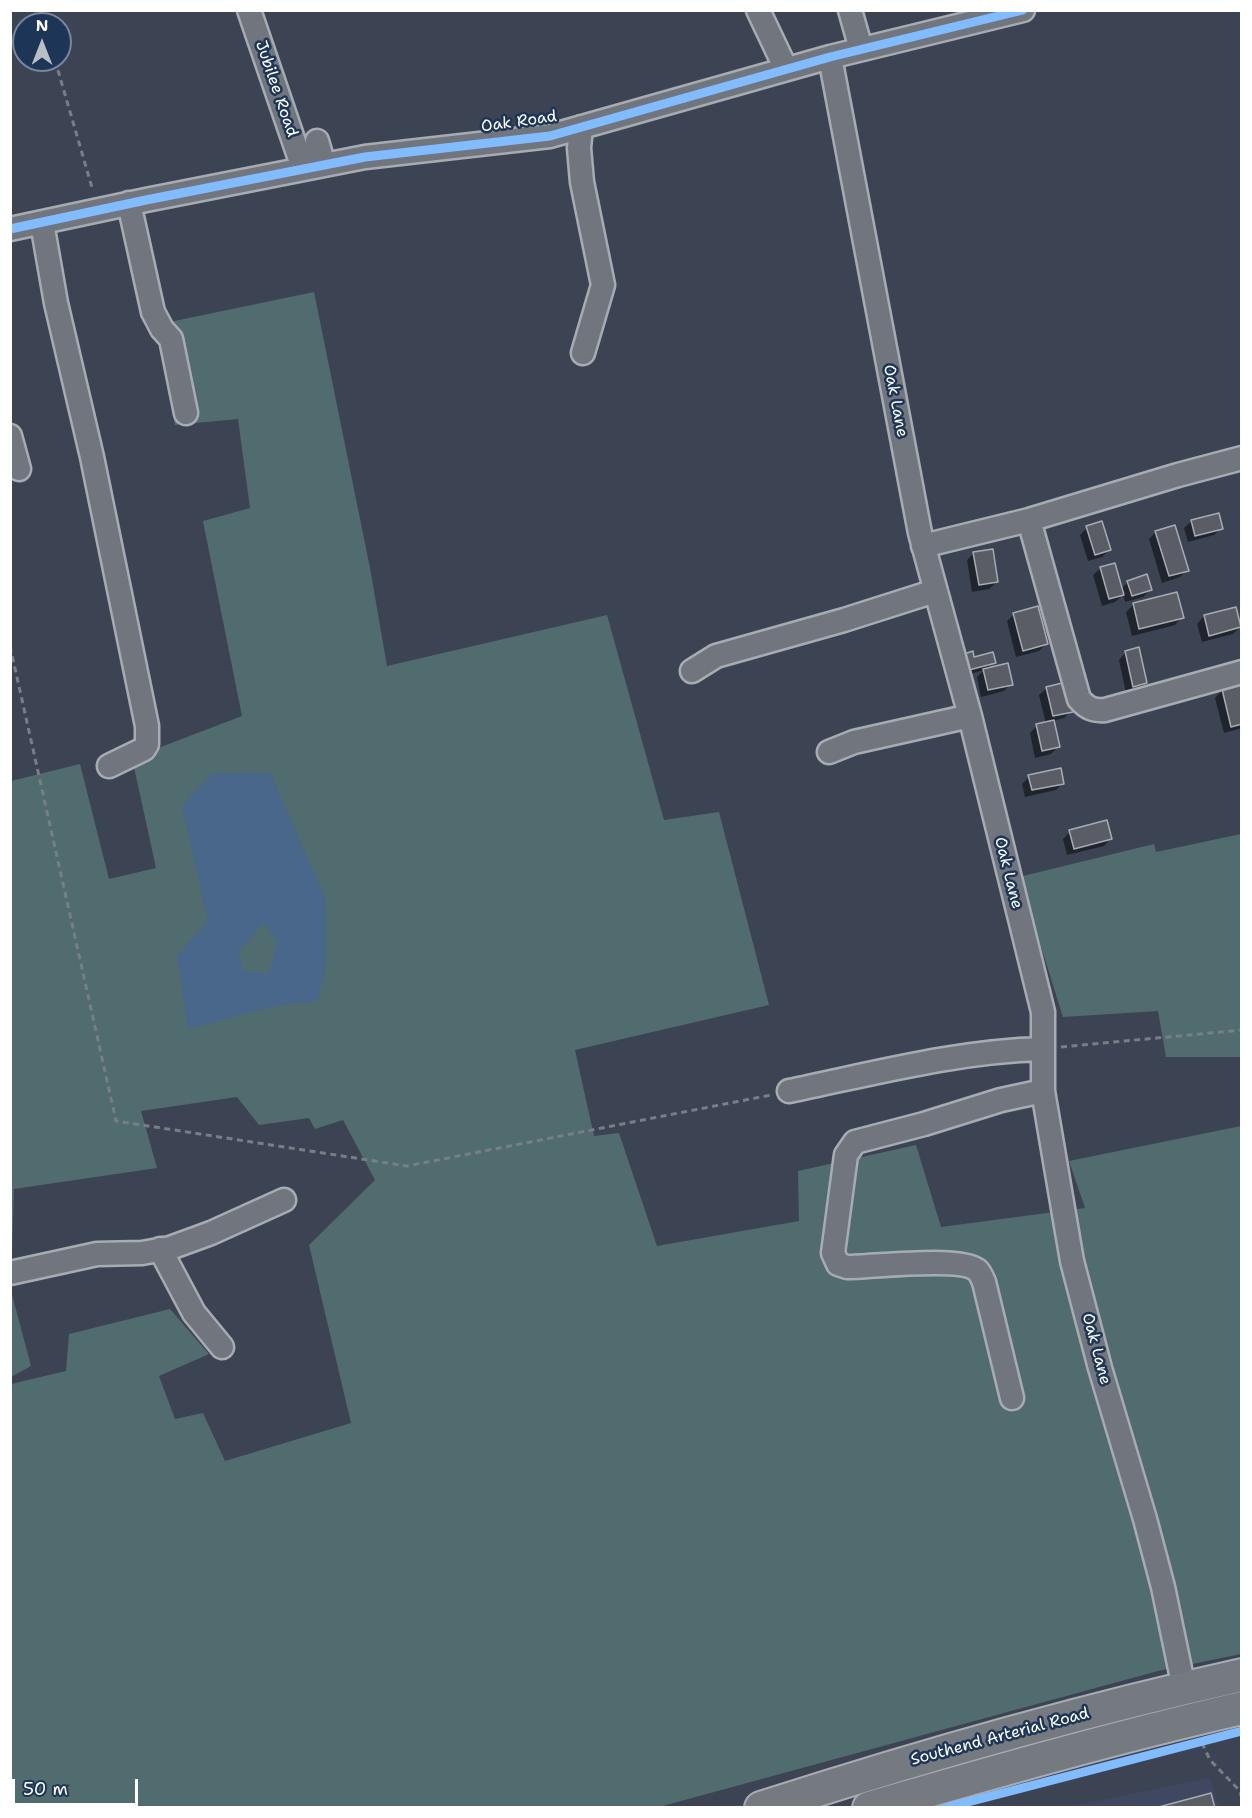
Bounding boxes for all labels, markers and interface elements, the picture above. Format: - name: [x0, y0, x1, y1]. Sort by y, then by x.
- north arrow: [12, 12, 72, 72]
- text: N: [36, 15, 48, 36]
- street label: Jubilee Road: [251, 38, 301, 140]
- street label: Oak Road: [480, 107, 558, 137]
- street label: Oak Lane: [879, 363, 911, 439]
- street label: Oak Lane: [990, 835, 1026, 911]
- street label: Oak Lane: [1077, 1311, 1115, 1387]
- street label: Southend Arterial Road: [909, 1704, 1091, 1770]
- scale bar: [15, 1767, 141, 1805]
- text: 50 m: [23, 1777, 68, 1801]

